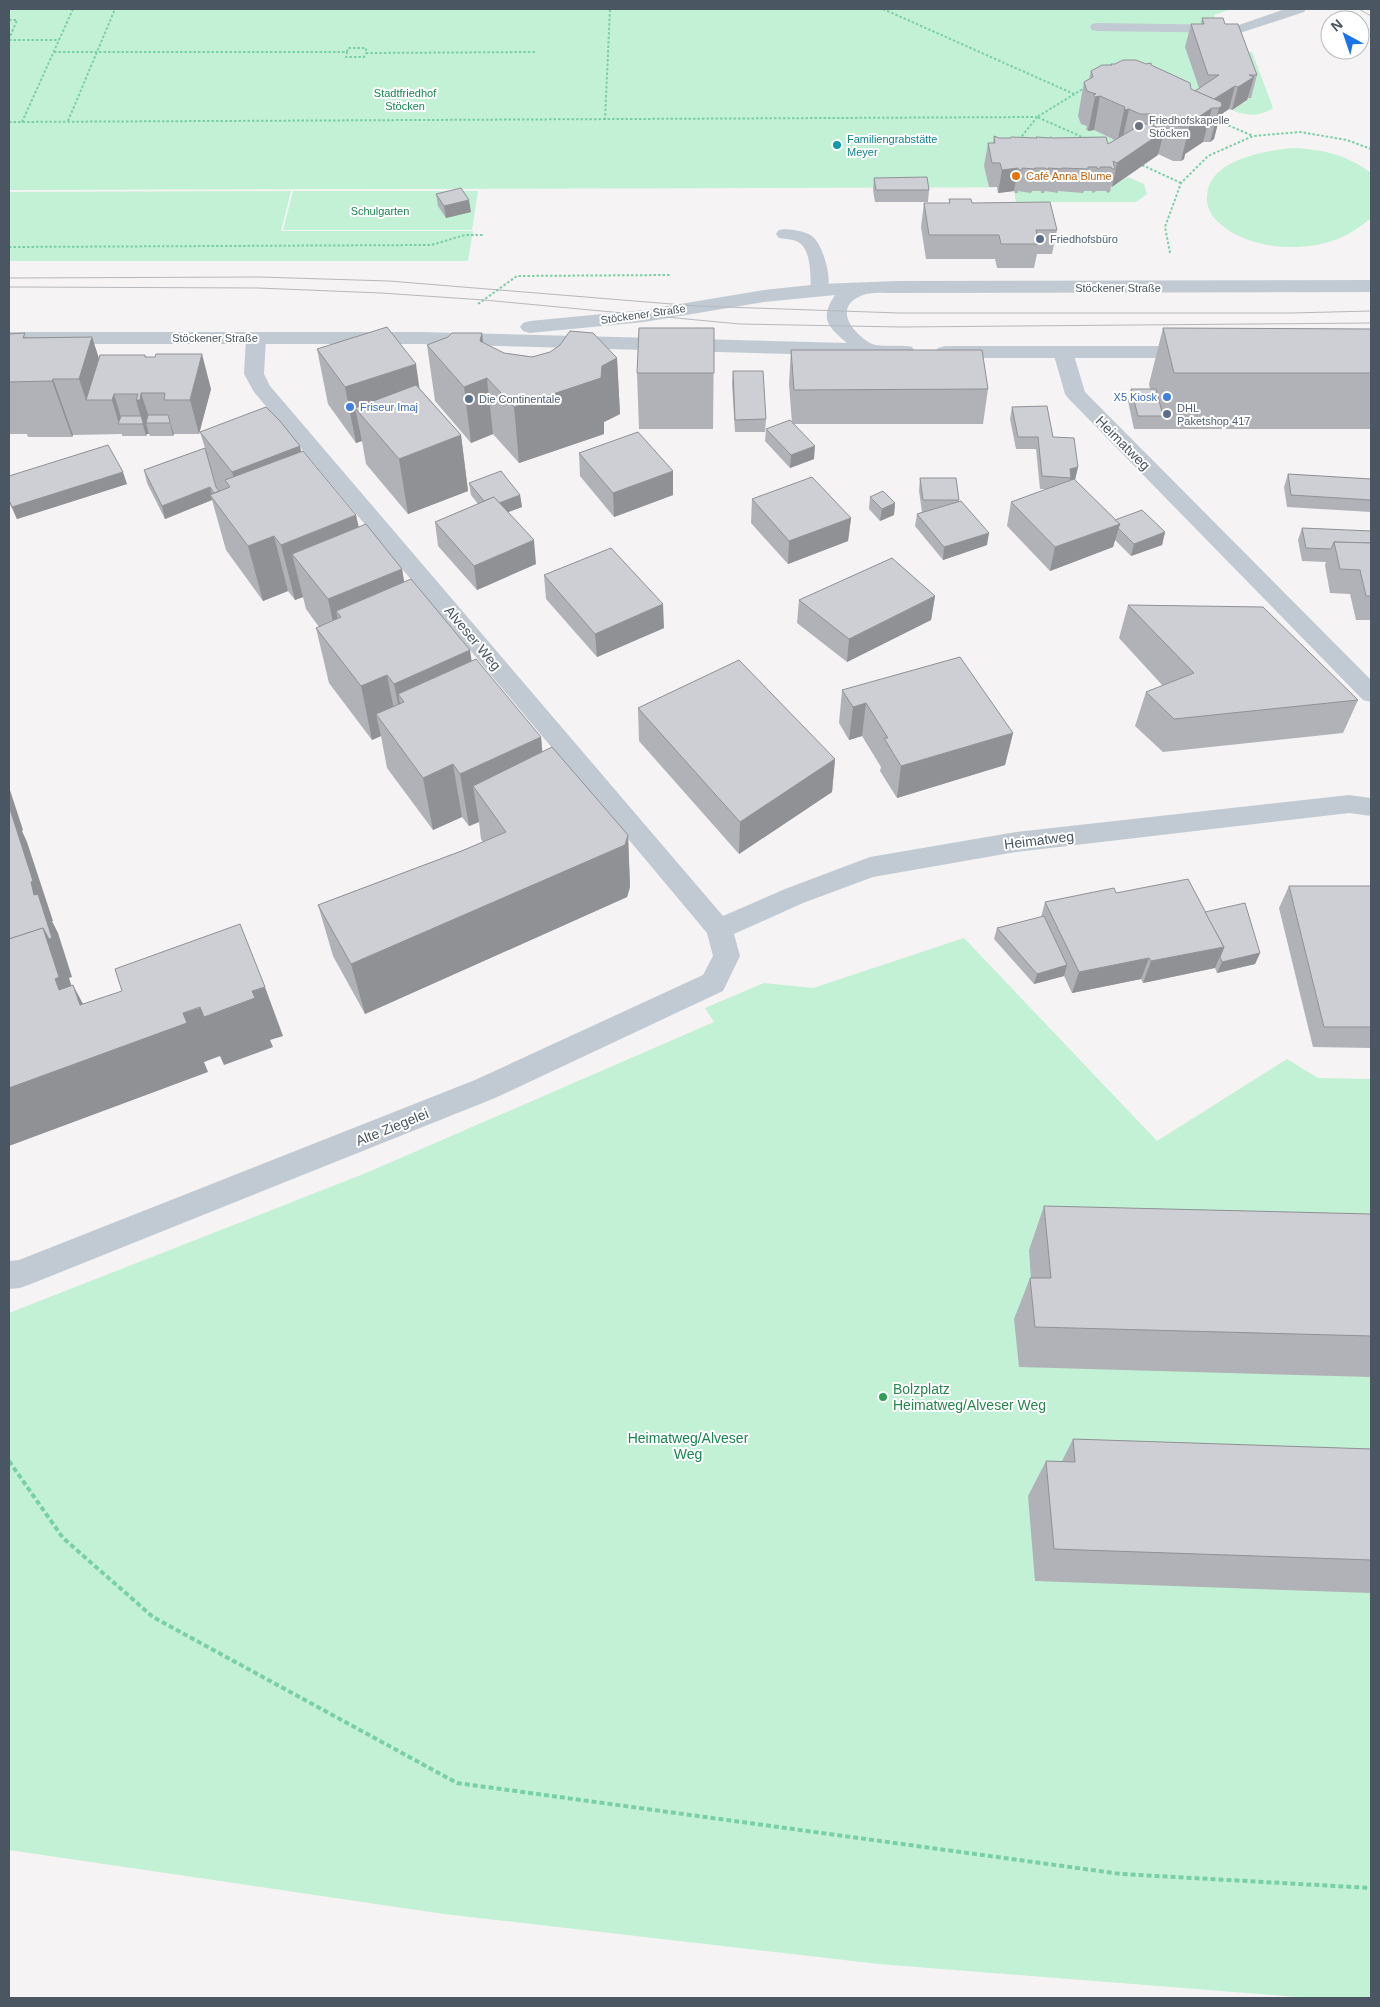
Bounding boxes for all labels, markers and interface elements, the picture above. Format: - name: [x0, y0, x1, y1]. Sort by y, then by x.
- north arrow: [1320, 10, 1370, 60]
- text: N: [1328, 16, 1346, 34]
- park label: Stadtfriedhof Stöcken: [374, 87, 437, 112]
- place label: Friedhofskapelle Stöcken: [1149, 114, 1230, 139]
- marker: Friedhofskapelle Stöcken: [1133, 120, 1145, 132]
- place label: Familiengrabstätte Meyer: [847, 133, 938, 158]
- marker: Familiengrabstätte Meyer: [831, 139, 843, 151]
- marker: Café Anna Blume: [1010, 170, 1022, 182]
- place label: Café Anna Blume: [1026, 170, 1112, 182]
- park label: Schulgarten: [351, 205, 409, 217]
- marker: Friedhofsbüro: [1034, 233, 1046, 245]
- place label: Friedhofsbüro: [1050, 233, 1118, 245]
- street label: Stöckener Straße: [1075, 282, 1161, 294]
- street label: Stöckener Straße: [600, 302, 686, 326]
- street label: Stöckener Straße: [172, 332, 258, 344]
- place label: X5 Kiosk: [1114, 391, 1157, 403]
- marker: X5 Kiosk: [1161, 391, 1173, 403]
- marker: Die Continentale: [463, 393, 475, 405]
- place label: Die Continentale: [479, 393, 560, 405]
- marker: Friseur Imaj: [344, 401, 356, 413]
- place label: Friseur Imaj: [360, 401, 418, 413]
- place label: DHL Paketshop 417: [1177, 402, 1250, 427]
- marker: DHL Paketshop 417: [1161, 408, 1173, 420]
- street label: Heimatweg: [1093, 413, 1153, 473]
- street label: Alveser Weg: [441, 603, 505, 673]
- street label: Heimatweg: [1003, 828, 1075, 852]
- street label: Alte Ziegelei: [353, 1105, 431, 1149]
- place label: Bolzplatz Heimatweg/Alveser Weg: [893, 1381, 1046, 1413]
- marker: Bolzplatz Heimatweg/Alveser Weg: [877, 1391, 889, 1403]
- park label: Heimatweg/Alveser Weg: [628, 1430, 749, 1462]

